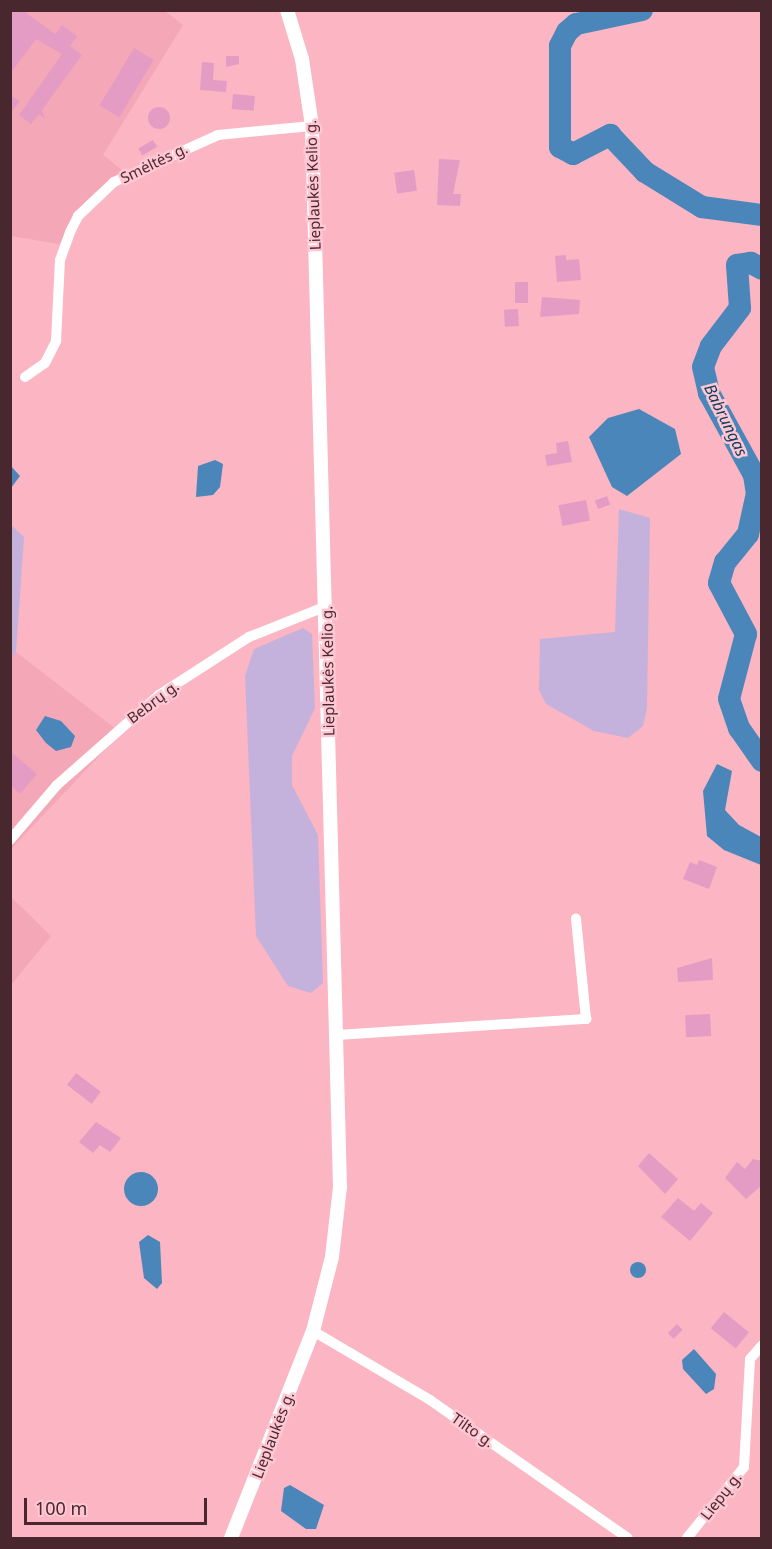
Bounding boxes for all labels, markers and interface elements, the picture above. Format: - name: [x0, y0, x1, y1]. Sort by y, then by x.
- street label: Lieplaukės Kelio g.: [302, 120, 324, 250]
- street label: Smėltės g.: [117, 139, 191, 187]
- water label: Babrungas: [700, 381, 752, 459]
- street label: Lieplaukės Kelio g.: [318, 606, 338, 736]
- street label: Bebrų g.: [124, 677, 182, 727]
- street label: Lieplaukės g.: [248, 1389, 298, 1481]
- street label: Tilto g.: [448, 1409, 498, 1451]
- street label: Liepų g.: [697, 1468, 745, 1524]
- scale bar: [27, 1486, 210, 1524]
- text: 100 m: [35, 1496, 87, 1520]

